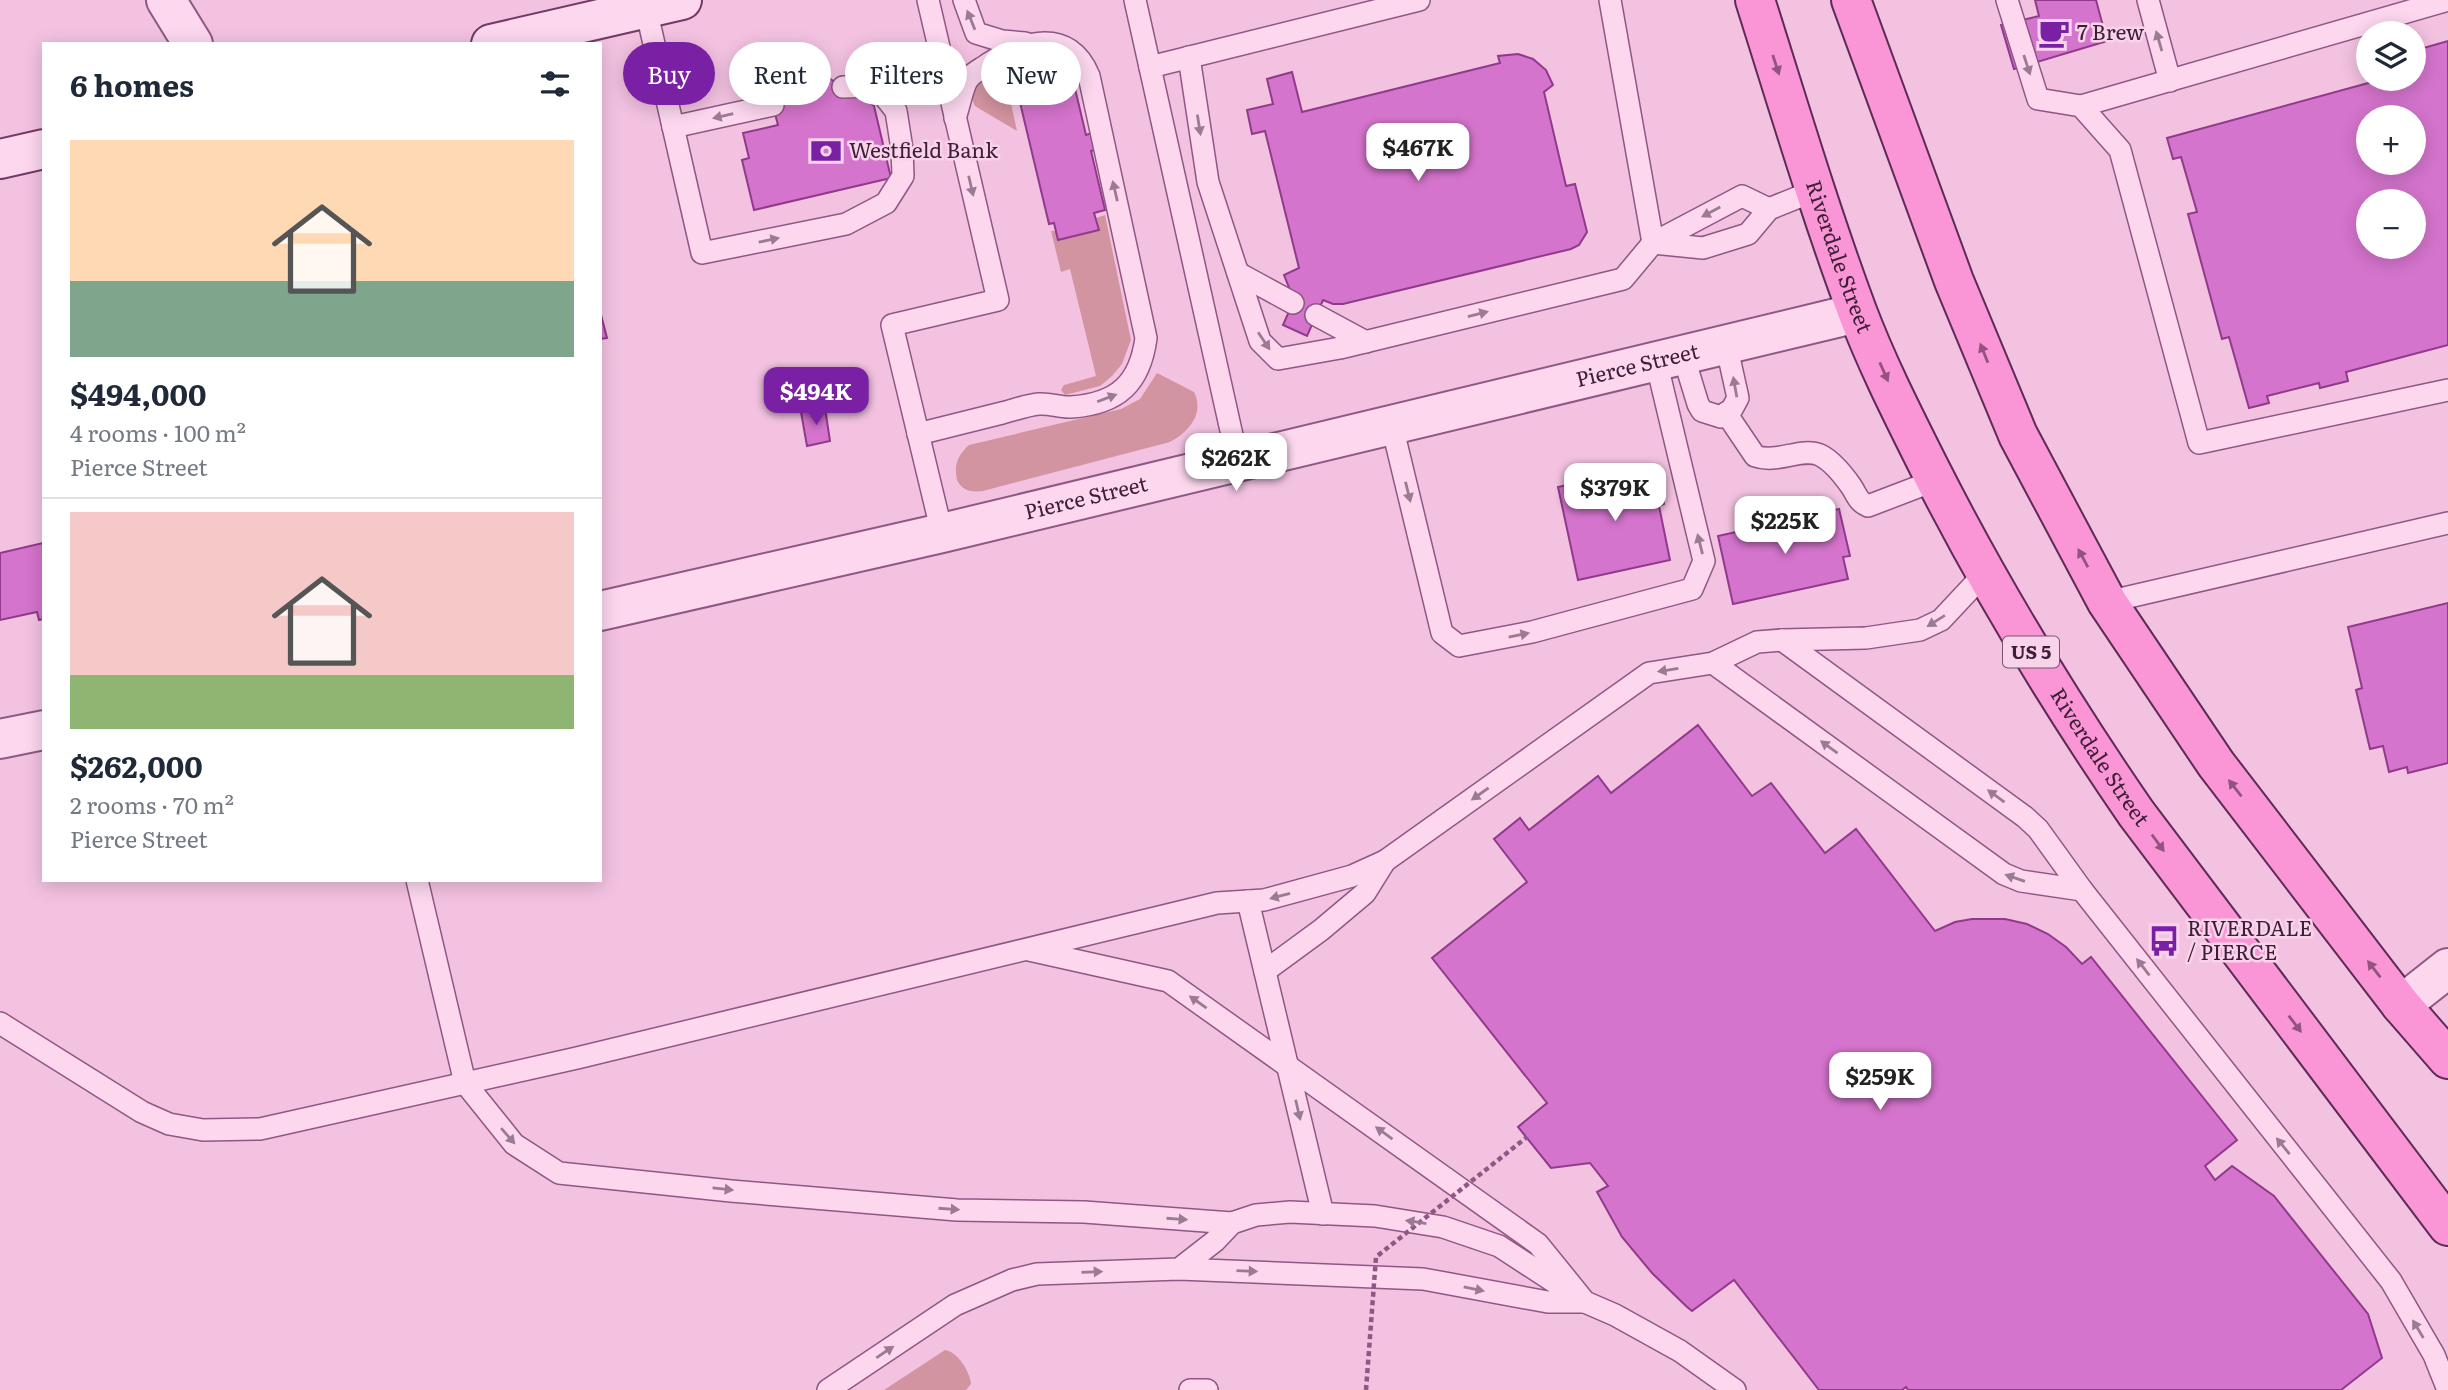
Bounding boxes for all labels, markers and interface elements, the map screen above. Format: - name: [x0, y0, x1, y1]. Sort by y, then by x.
- one-way arrow: [965, 9, 976, 30]
- place label: 7 Brew: [2077, 15, 2144, 46]
- cafe icon: 7 Brew: [2037, 16, 2071, 50]
- map controls: [2356, 21, 2426, 259]
- button: layers: [2356, 21, 2426, 91]
- one-way arrow: [2153, 29, 2164, 51]
- chip: Buy: [623, 42, 715, 105]
- chip: Rent: [729, 42, 831, 105]
- chip: Filters: [845, 42, 967, 105]
- chip: New: [981, 42, 1081, 105]
- one-way arrow: [1771, 55, 1782, 76]
- one-way arrow: [2023, 55, 2033, 76]
- text: 6 homes: [70, 62, 194, 106]
- icon: filters: [536, 65, 574, 103]
- button: +: [2356, 105, 2426, 175]
- one-way arrow: [712, 110, 734, 121]
- one-way arrow: [1194, 114, 1205, 136]
- pin: $467K: [1369, 124, 1467, 183]
- text: $467K: [1382, 129, 1454, 163]
- place label: Westfield Bank: [849, 133, 998, 164]
- bank icon: Westfield Bank: [809, 134, 843, 168]
- one-way arrow: [966, 175, 977, 197]
- street label: Riverdale Street: [1800, 176, 1882, 338]
- one-way arrow: [1109, 180, 1120, 202]
- icon: home: [259, 186, 385, 312]
- button: −: [2356, 189, 2426, 259]
- one-way arrow: [1701, 206, 1721, 218]
- one-way arrow: [758, 234, 780, 245]
- one-way arrow: [1467, 308, 1489, 319]
- one-way arrow: [1257, 331, 1270, 351]
- street label: Pierce Street: [1572, 333, 1702, 393]
- one-way arrow: [1978, 343, 1989, 364]
- one-way arrow: [1878, 362, 1890, 382]
- pin: $494K: [767, 368, 865, 427]
- text: $494,000: [70, 371, 206, 415]
- text: $494K: [780, 373, 852, 407]
- one-way arrow: [1729, 376, 1740, 398]
- one-way arrow: [1097, 392, 1118, 403]
- text: 4 rooms · 100 m²: [70, 415, 246, 449]
- pin: $262K: [1187, 434, 1285, 493]
- text: $262K: [1201, 439, 1271, 473]
- text: Pierce Street: [70, 449, 208, 483]
- pin: $379K: [1566, 463, 1664, 523]
- street label: Pierce Street: [1021, 466, 1151, 526]
- text: $379K: [1580, 469, 1650, 503]
- one-way arrow: [1403, 481, 1414, 503]
- pin: $225K: [1736, 496, 1834, 556]
- text: $225K: [1751, 502, 1819, 536]
- one-way arrow: [1694, 533, 1705, 555]
- one-way arrow: [2077, 548, 2089, 567]
- icon: home: [259, 558, 385, 684]
- one-way arrow: [1927, 614, 1946, 627]
- one-way arrow: [1508, 629, 1530, 640]
- road number: US 5: [2003, 636, 2059, 667]
- one-way arrow: [1657, 665, 1679, 676]
- street label: Riverdale Street: [2044, 681, 2159, 832]
- one-way arrow: [1820, 740, 1838, 754]
- text: $262,000: [70, 743, 203, 787]
- one-way arrow: [2228, 780, 2243, 798]
- text: 2 rooms · 70 m²: [70, 787, 234, 821]
- one-way arrow: [1471, 787, 1489, 801]
- one-way arrow: [1987, 789, 2005, 803]
- text: Pierce Street: [70, 821, 208, 855]
- one-way arrow: [2151, 834, 2165, 852]
- one-way arrow: [2004, 872, 2025, 883]
- one-way arrow: [1268, 891, 1290, 902]
- place label: RIVERDALE / PIERCE: [2187, 911, 2312, 966]
- bus stop icon: RIVERDALE / PIERCE: [2147, 924, 2181, 958]
- one-way arrow: [2135, 959, 2150, 977]
- one-way arrow: [2366, 960, 2381, 978]
- one-way arrow: [1189, 995, 1207, 1009]
- one-way arrow: [2288, 1015, 2302, 1034]
- pin: $259K: [1831, 1052, 1929, 1112]
- text: $259K: [1845, 1058, 1915, 1092]
- one-way arrow: [1293, 1099, 1304, 1121]
- one-way arrow: [1375, 1127, 1393, 1141]
- one-way arrow: [500, 1128, 515, 1145]
- one-way arrow: [2276, 1138, 2291, 1155]
- one-way arrow: [712, 1184, 734, 1195]
- one-way arrow: [939, 1204, 961, 1215]
- one-way arrow: [1166, 1214, 1188, 1225]
- one-way arrow: [1405, 1216, 1427, 1227]
- one-way arrow: [1081, 1266, 1103, 1277]
- one-way arrow: [1237, 1266, 1259, 1277]
- one-way arrow: [1463, 1284, 1485, 1295]
- one-way arrow: [2412, 1319, 2425, 1338]
- one-way arrow: [876, 1345, 894, 1359]

